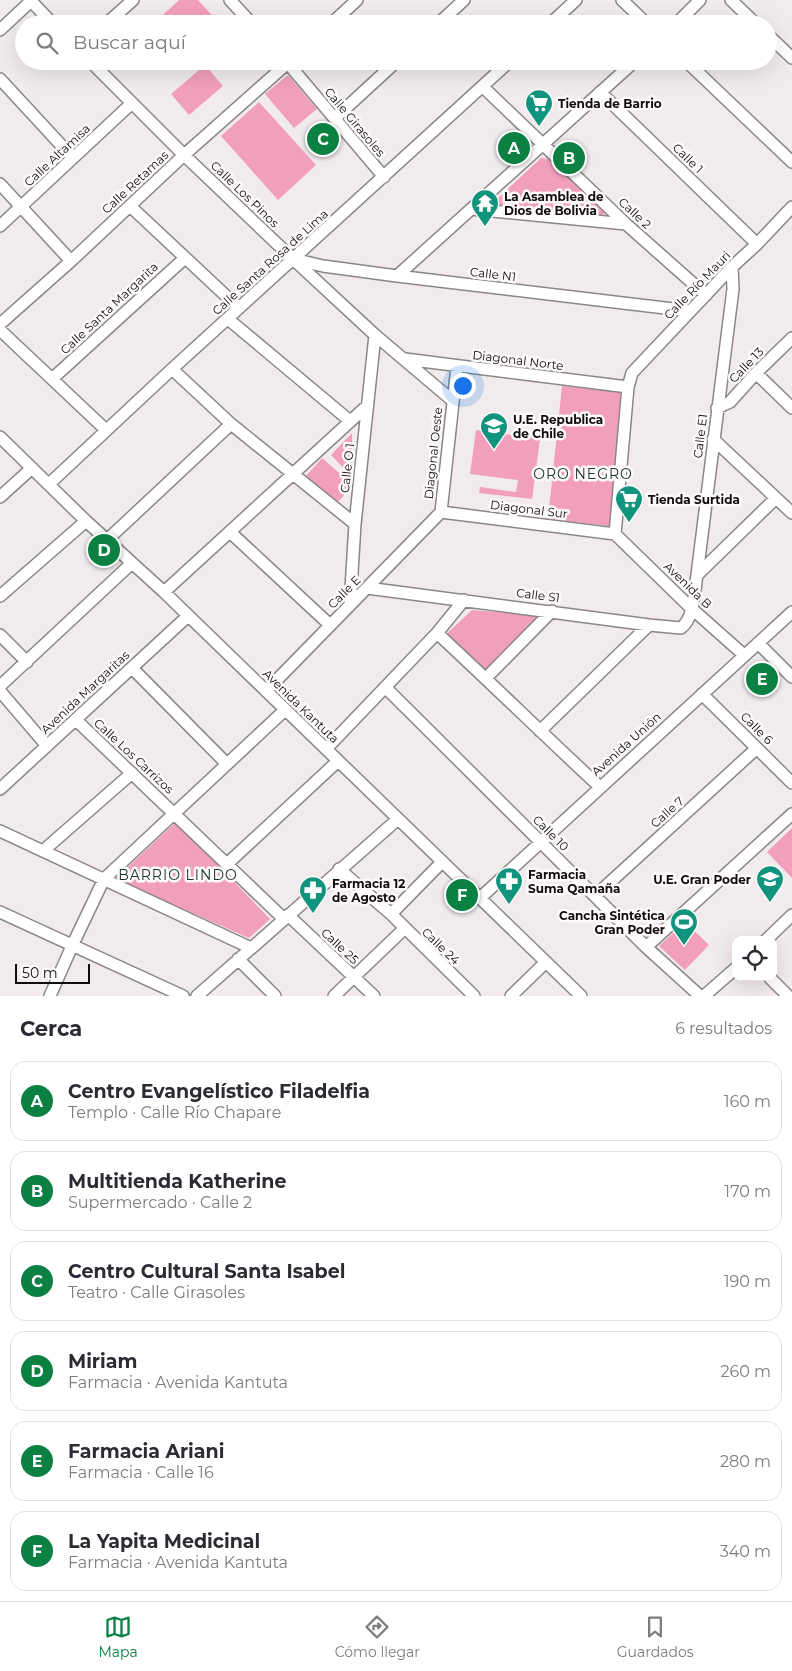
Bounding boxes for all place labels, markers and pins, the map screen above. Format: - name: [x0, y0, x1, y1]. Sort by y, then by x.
- supermarket icon: Tienda de Barrio: [524, 88, 554, 127]
- place label: Tienda de Barrio: [558, 96, 662, 111]
- pin: C: [307, 120, 339, 158]
- pin: A: [498, 129, 530, 167]
- pin: B: [553, 139, 585, 177]
- temple icon: La Asamblea de Dios de Bolivia: [470, 188, 500, 227]
- place label: La Asamblea de Dios de Bolivia: [504, 189, 604, 218]
- school or university icon: U.E. Republica de Chile: [479, 411, 509, 450]
- place label: U.E. Republica de Chile: [513, 412, 603, 441]
- supermarket icon: Tienda Surtida: [614, 484, 644, 523]
- place label: Tienda Surtida: [648, 492, 740, 507]
- pin: D: [88, 531, 120, 569]
- pin: E: [746, 660, 778, 698]
- school or university icon: U.E. Gran Poder: [755, 864, 785, 903]
- pharmacy icon: Farmacia Suma Qamaña: [494, 866, 524, 905]
- place label: Farmacia Suma Qamaña: [528, 867, 621, 896]
- place label: U.E. Gran Poder: [653, 872, 751, 887]
- pharmacy icon: Farmacia 12 de Agosto: [298, 875, 328, 914]
- place label: Farmacia 12 de Agosto: [332, 876, 405, 905]
- pin: F: [446, 876, 478, 914]
- sports icon: Cancha Sintética Gran Poder: [669, 907, 699, 946]
- place label: Cancha Sintética Gran Poder: [559, 908, 665, 937]

